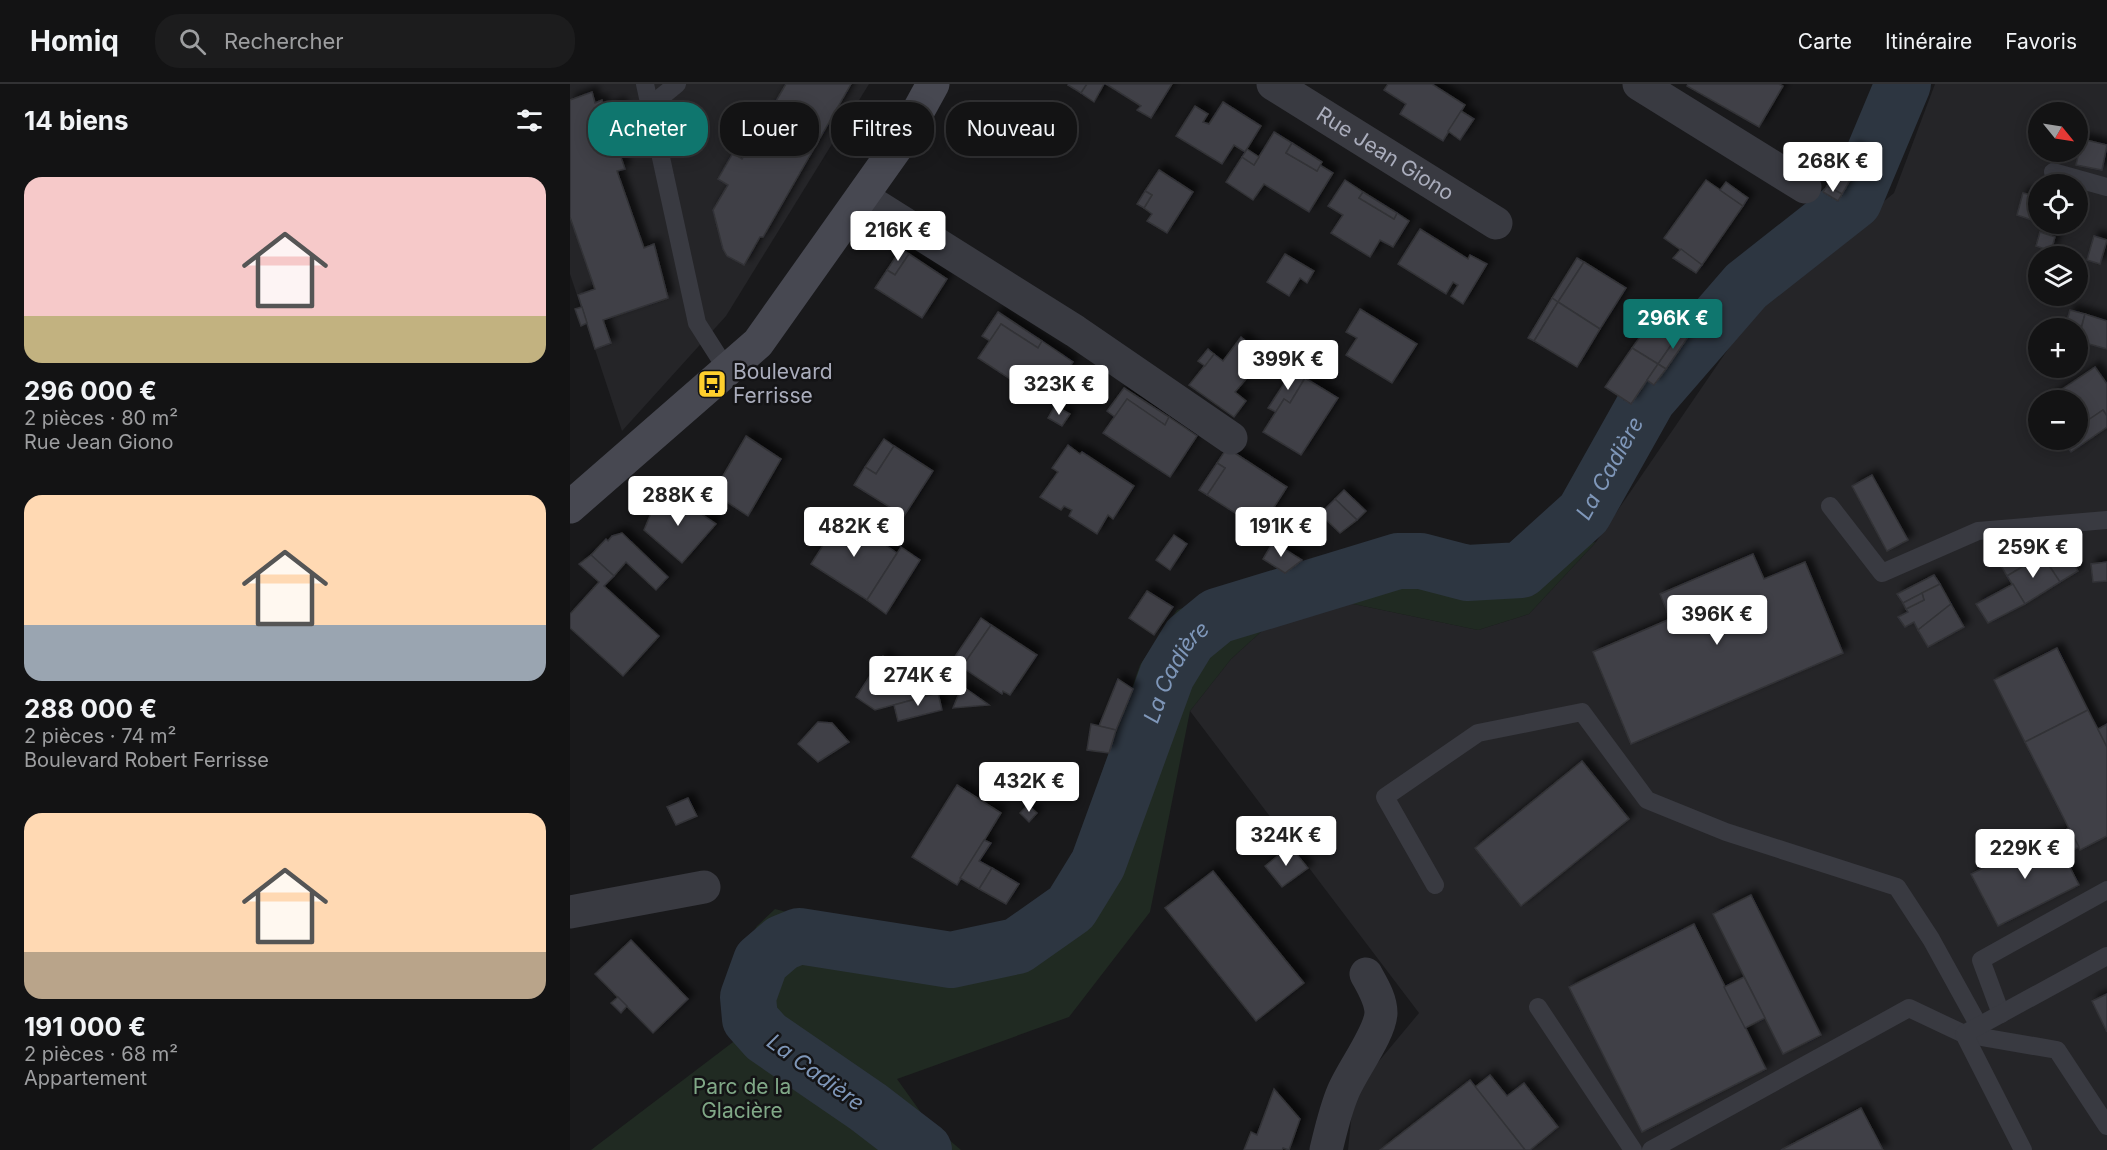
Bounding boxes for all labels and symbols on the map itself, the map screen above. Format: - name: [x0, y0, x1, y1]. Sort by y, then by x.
- street label: Rue Jean Giono: [1312, 101, 1459, 206]
- north arrow: [2028, 102, 2088, 162]
- pin: 268K €: [1784, 142, 1882, 193]
- pin: 216K €: [849, 211, 947, 262]
- pin: 296K €: [1624, 299, 1722, 350]
- pin: 399K €: [1239, 340, 1337, 391]
- place label: Boulevard Ferrisse: [733, 359, 833, 408]
- pin: 323K €: [1010, 365, 1108, 416]
- bus stop icon: Boulevard Ferrisse: [696, 368, 728, 400]
- water label: La Cadière: [1570, 412, 1649, 524]
- pin: 288K €: [629, 476, 727, 527]
- pin: 482K €: [805, 507, 903, 558]
- pin: 191K €: [1232, 507, 1330, 558]
- pin: 259K €: [1984, 528, 2082, 579]
- pin: 396K €: [1668, 595, 1766, 646]
- water label: La Cadière: [1138, 615, 1214, 726]
- pin: 274K €: [869, 656, 967, 707]
- pin: 432K €: [980, 762, 1078, 813]
- pin: 324K €: [1237, 816, 1335, 867]
- pin: 229K €: [1976, 829, 2074, 880]
- water label: La Cadière: [762, 1028, 870, 1116]
- park label: Parc de la Glacière: [693, 1074, 791, 1123]

